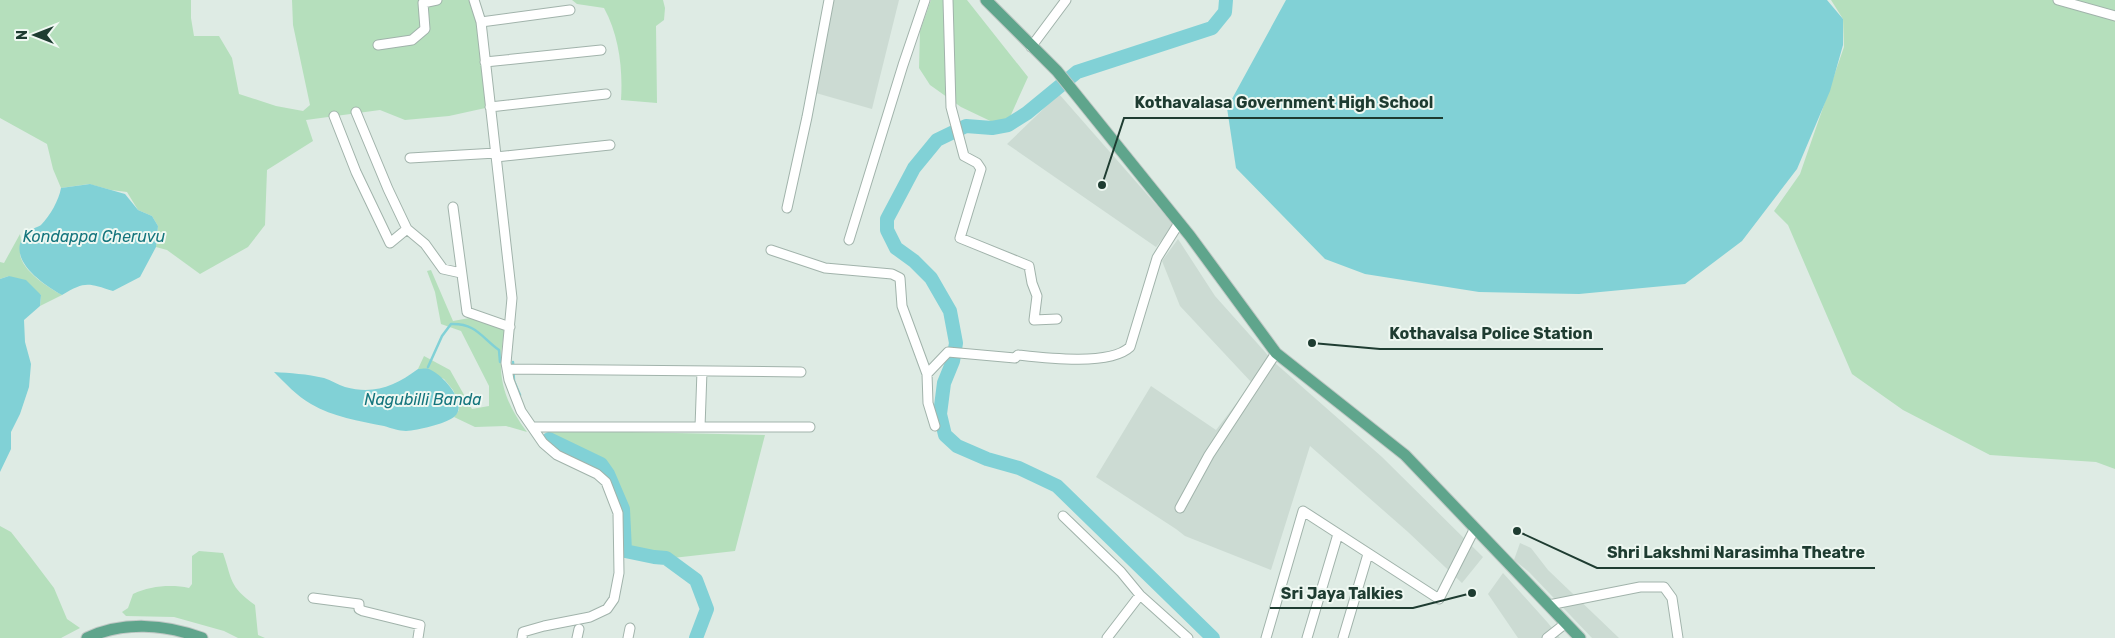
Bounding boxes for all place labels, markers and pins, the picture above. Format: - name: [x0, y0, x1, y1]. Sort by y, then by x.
- callout: Kothavalasa Government High School: [1124, 87, 1443, 118]
- callout: Kothavalsa Police Station: [1380, 318, 1603, 349]
- callout: Shri Lakshmi Narasimha Theatre: [1597, 537, 1875, 568]
- callout: Sri Jaya Talkies: [1270, 577, 1413, 608]

